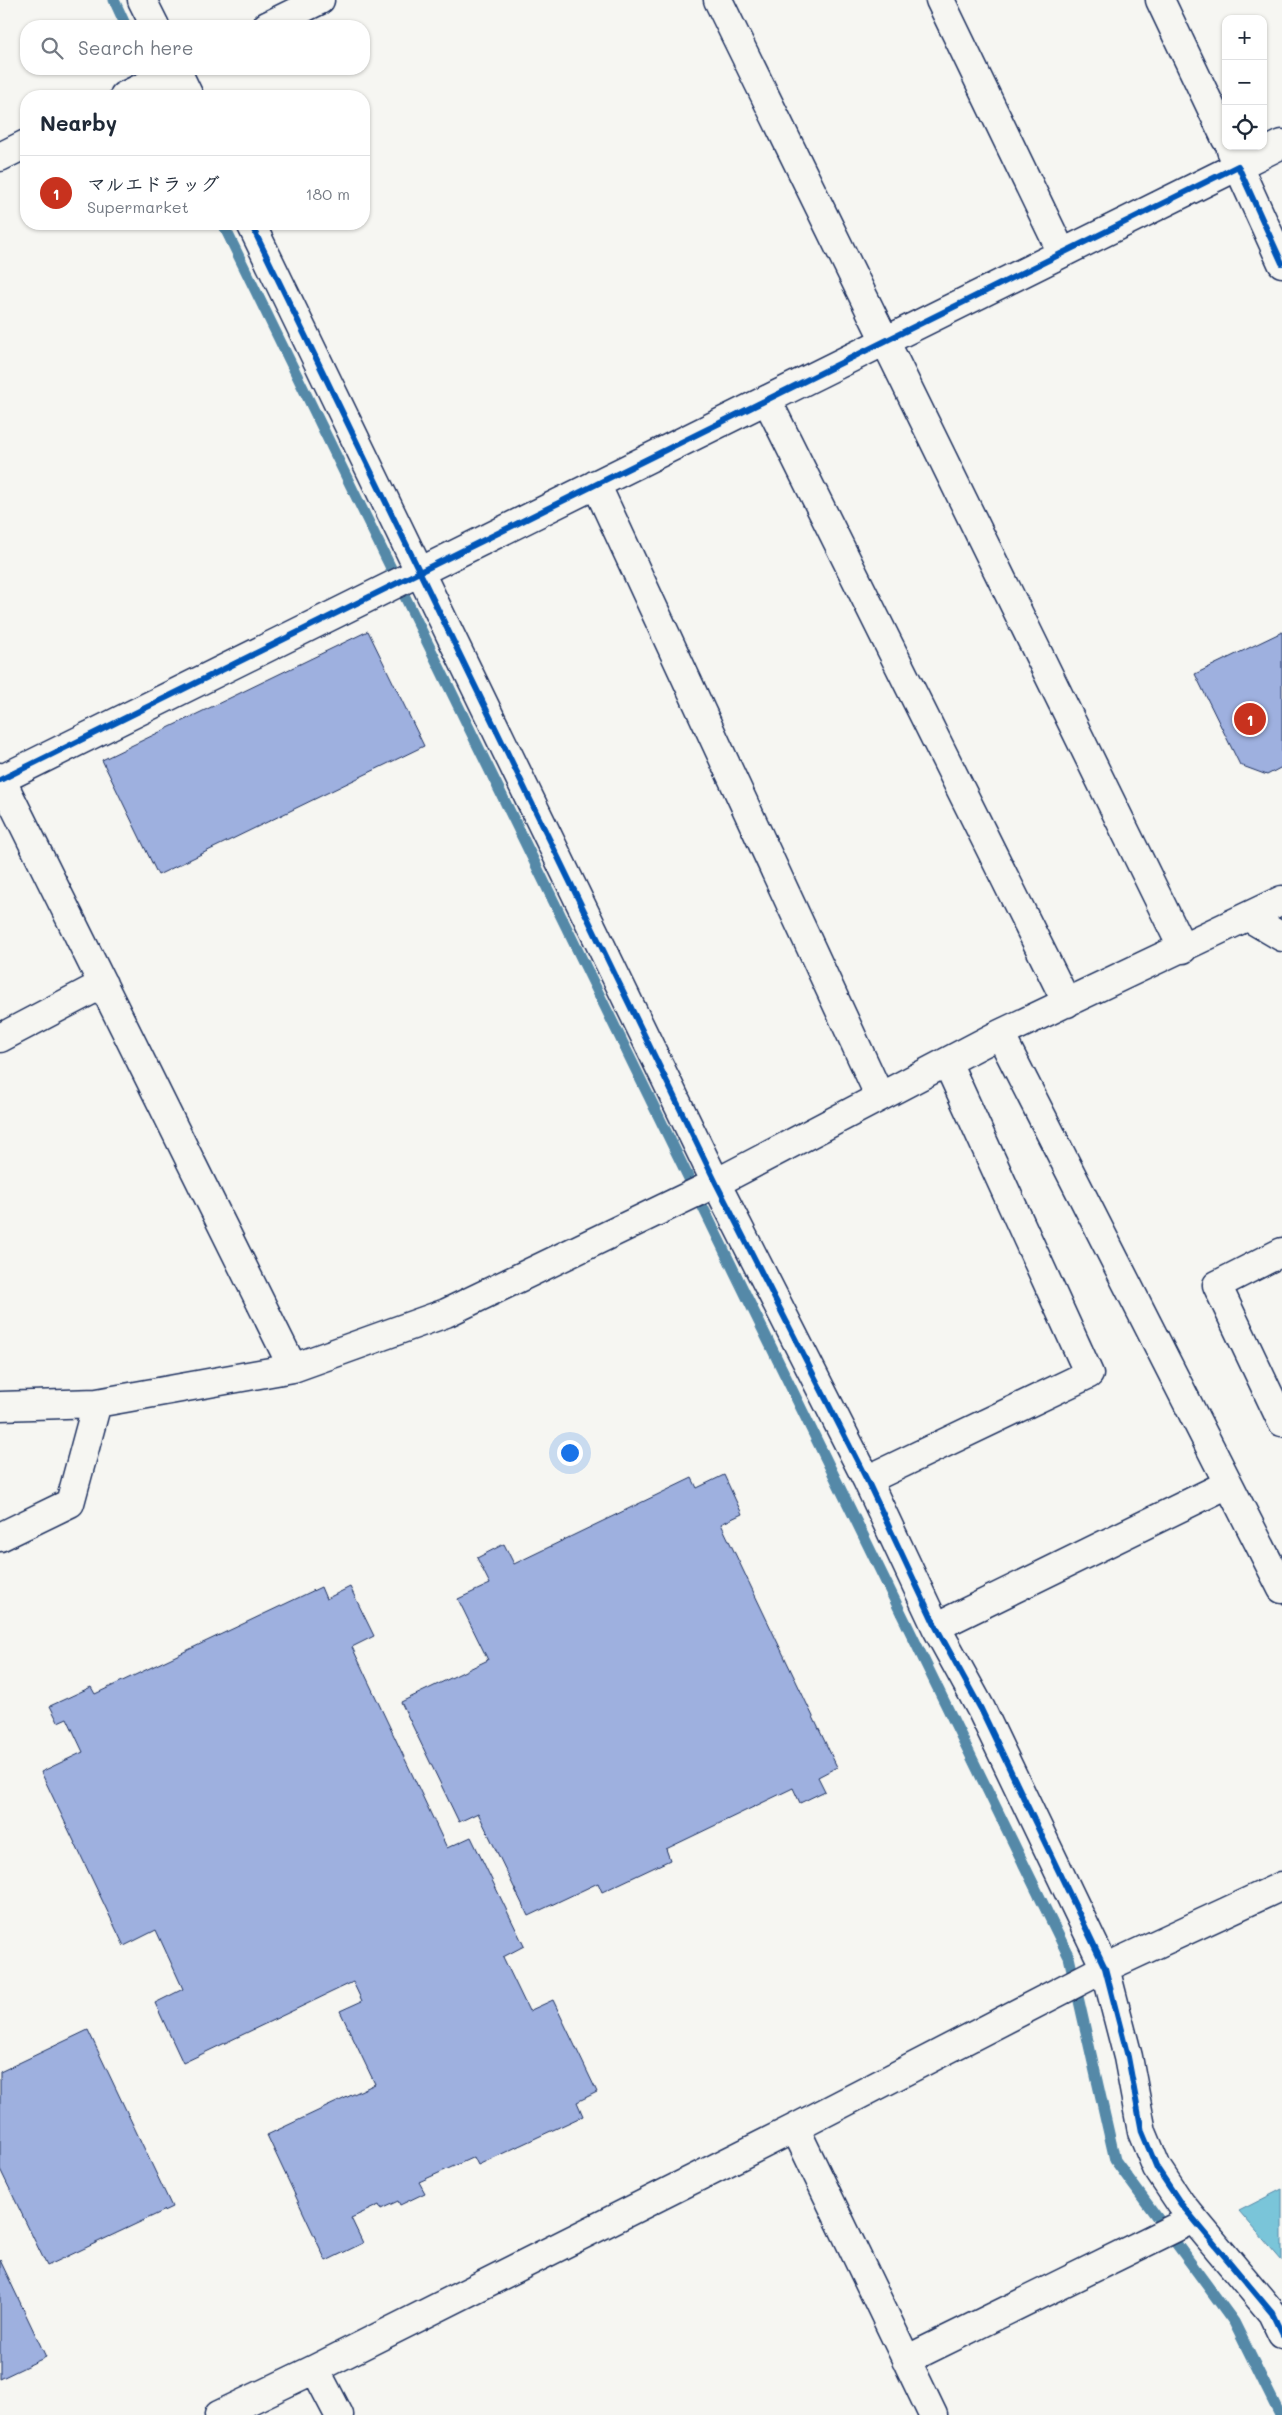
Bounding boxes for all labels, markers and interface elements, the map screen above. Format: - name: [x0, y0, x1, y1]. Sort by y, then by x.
- map controls: [1222, 15, 1267, 150]
- button: +: [1222, 15, 1267, 60]
- search box: [20, 20, 370, 75]
- icon: search: [38, 34, 66, 62]
- text: Search here: [78, 35, 194, 60]
- button: −: [1222, 60, 1267, 105]
- button: locate: [1222, 105, 1267, 150]
- text: Nearby: [40, 109, 117, 136]
- text: マルエドラッグ: [87, 171, 220, 196]
- text: 1: [52, 183, 60, 204]
- text: 180 m: [305, 183, 350, 204]
- text: Supermarket: [87, 196, 189, 217]
- pin: 1: [1234, 700, 1266, 738]
- your location: [557, 1440, 583, 1466]

